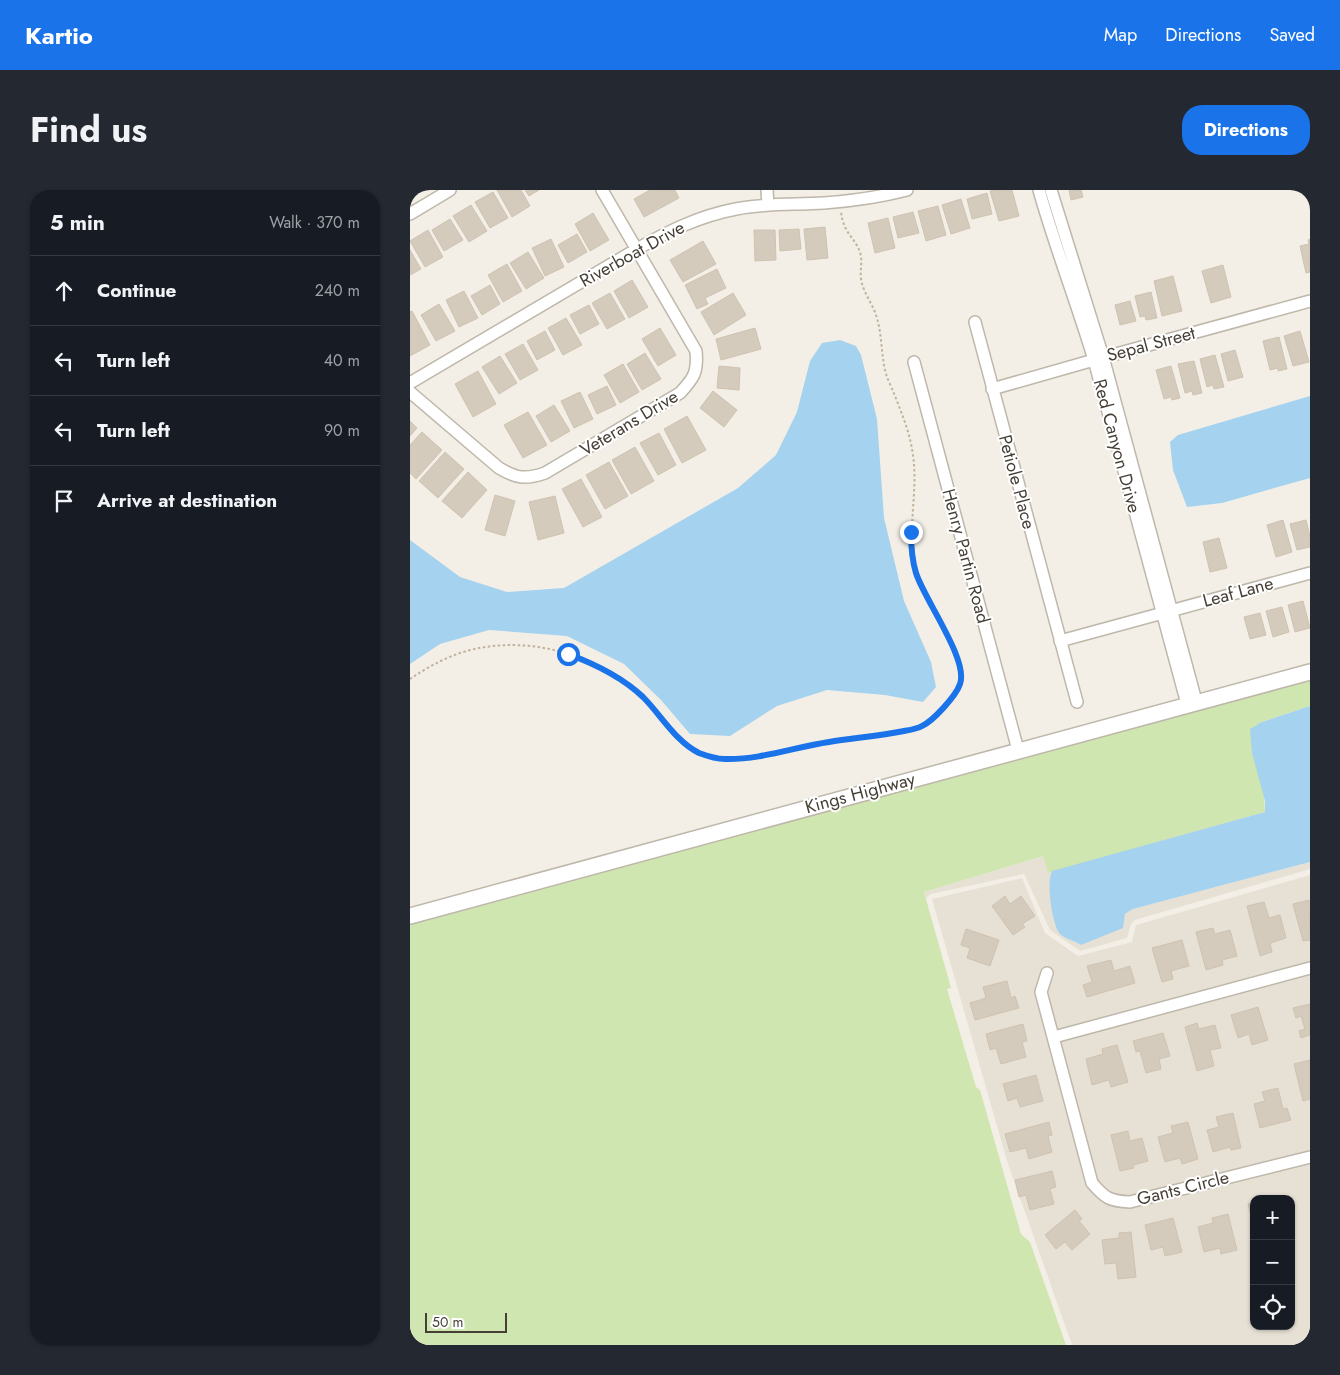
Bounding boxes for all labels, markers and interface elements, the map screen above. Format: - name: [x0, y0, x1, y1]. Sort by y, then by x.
- text: Kartio: [25, 18, 93, 53]
- text: Map: [1104, 22, 1137, 48]
- text: Directions: [1165, 22, 1241, 48]
- text: Saved: [1269, 22, 1315, 48]
- text: Find us: [30, 105, 147, 155]
- button: Directions: [1182, 105, 1310, 155]
- text: 5 min: [50, 208, 105, 238]
- text: Walk · 370 m: [269, 211, 360, 234]
- street label: Riverboat Drive: [575, 214, 689, 294]
- icon: ahead: [50, 277, 78, 305]
- text: Continue: [97, 277, 176, 304]
- text: 240 m: [315, 279, 360, 302]
- street label: Sepal Street: [1104, 320, 1199, 368]
- icon: left: [50, 347, 78, 375]
- text: Turn left: [97, 347, 170, 374]
- text: 40 m: [324, 349, 360, 372]
- street label: Red Canyon Drive: [1087, 376, 1147, 516]
- street label: Veterans Drive: [575, 383, 683, 463]
- icon: left: [50, 417, 78, 445]
- text: Turn left: [97, 417, 170, 444]
- text: 90 m: [324, 419, 360, 442]
- street label: Petiole Place: [992, 432, 1042, 532]
- street label: Henry Partin Road: [936, 486, 996, 626]
- icon: arrive: [50, 487, 78, 515]
- text: Arrive at destination: [97, 487, 277, 514]
- route end: [900, 521, 923, 544]
- street label: Leaf Lane: [1200, 570, 1276, 614]
- route start: [557, 643, 580, 666]
- street label: Kings Highway: [802, 766, 918, 820]
- street label: Gants Circle: [1134, 1164, 1232, 1212]
- map controls: [1250, 1195, 1295, 1330]
- button: +: [1250, 1195, 1295, 1240]
- button: −: [1250, 1240, 1295, 1285]
- button: locate: [1250, 1285, 1295, 1330]
- scale bar: [425, 1310, 508, 1333]
- text: 50 m: [432, 1312, 463, 1332]

